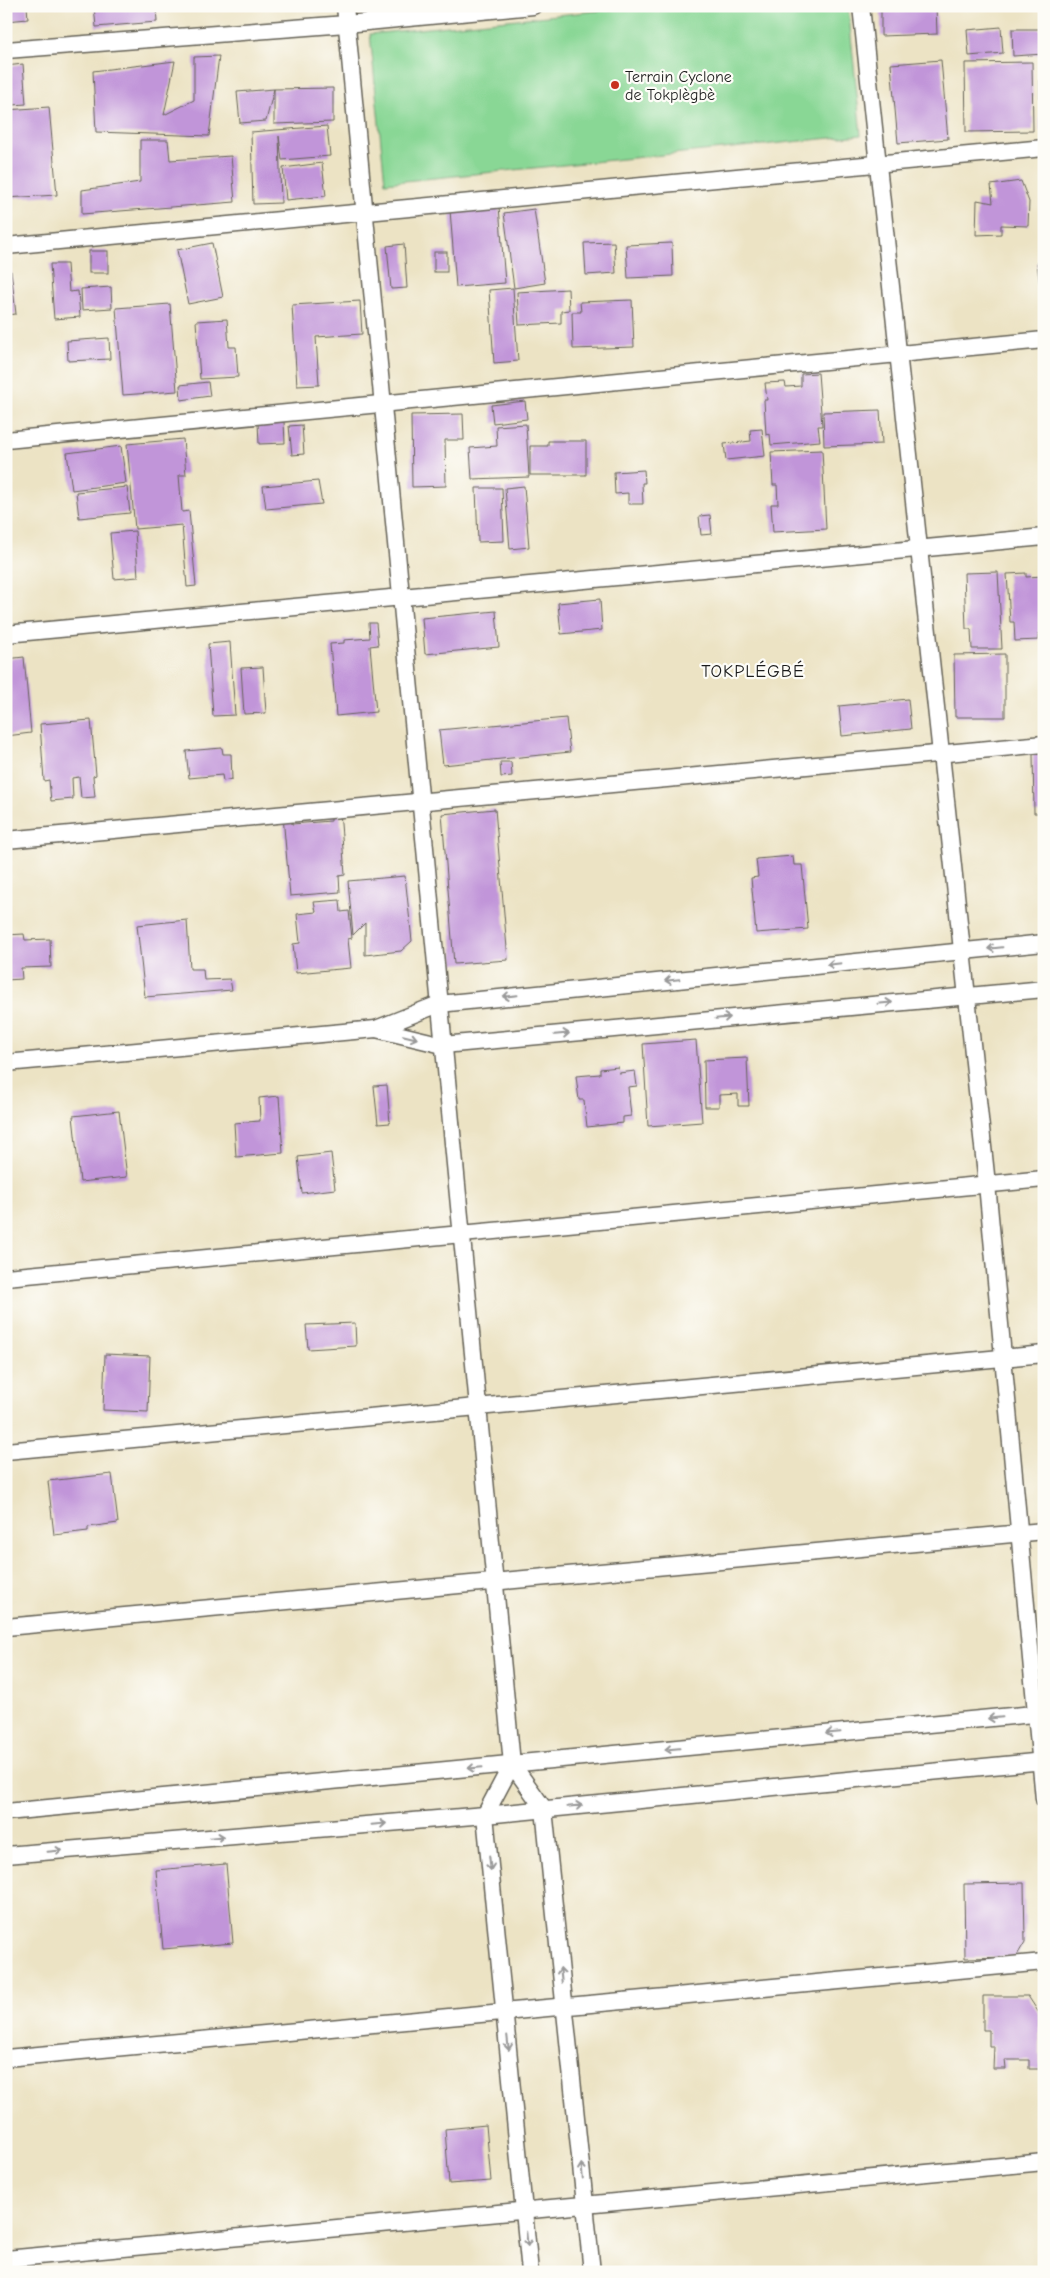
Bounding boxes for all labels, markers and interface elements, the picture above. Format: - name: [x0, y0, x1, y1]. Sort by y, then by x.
- place label: Terrain Cyclone de Tokplègbè: [625, 68, 732, 104]
- marker: Terrain Cyclone de Tokplègbè: [609, 79, 621, 91]
- district label: TOKPLÉGBÉ: [701, 660, 805, 682]
- one-way arrow: [988, 943, 1004, 953]
- one-way arrow: [826, 959, 842, 969]
- one-way arrow: [664, 975, 680, 985]
- one-way arrow: [502, 992, 518, 1001]
- one-way arrow: [877, 999, 893, 1008]
- one-way arrow: [715, 1014, 731, 1023]
- one-way arrow: [553, 1029, 569, 1038]
- one-way arrow: [401, 1033, 417, 1042]
- one-way arrow: [988, 1713, 1004, 1723]
- one-way arrow: [826, 1729, 842, 1738]
- one-way arrow: [664, 1744, 680, 1754]
- one-way arrow: [467, 1763, 483, 1773]
- one-way arrow: [567, 1802, 583, 1811]
- one-way arrow: [370, 1819, 386, 1829]
- one-way arrow: [209, 1832, 225, 1842]
- one-way arrow: [47, 1846, 63, 1855]
- one-way arrow: [485, 1855, 495, 1871]
- one-way arrow: [556, 1967, 566, 1983]
- one-way arrow: [503, 2034, 513, 2050]
- one-way arrow: [577, 2163, 586, 2179]
- one-way arrow: [522, 2231, 532, 2247]

